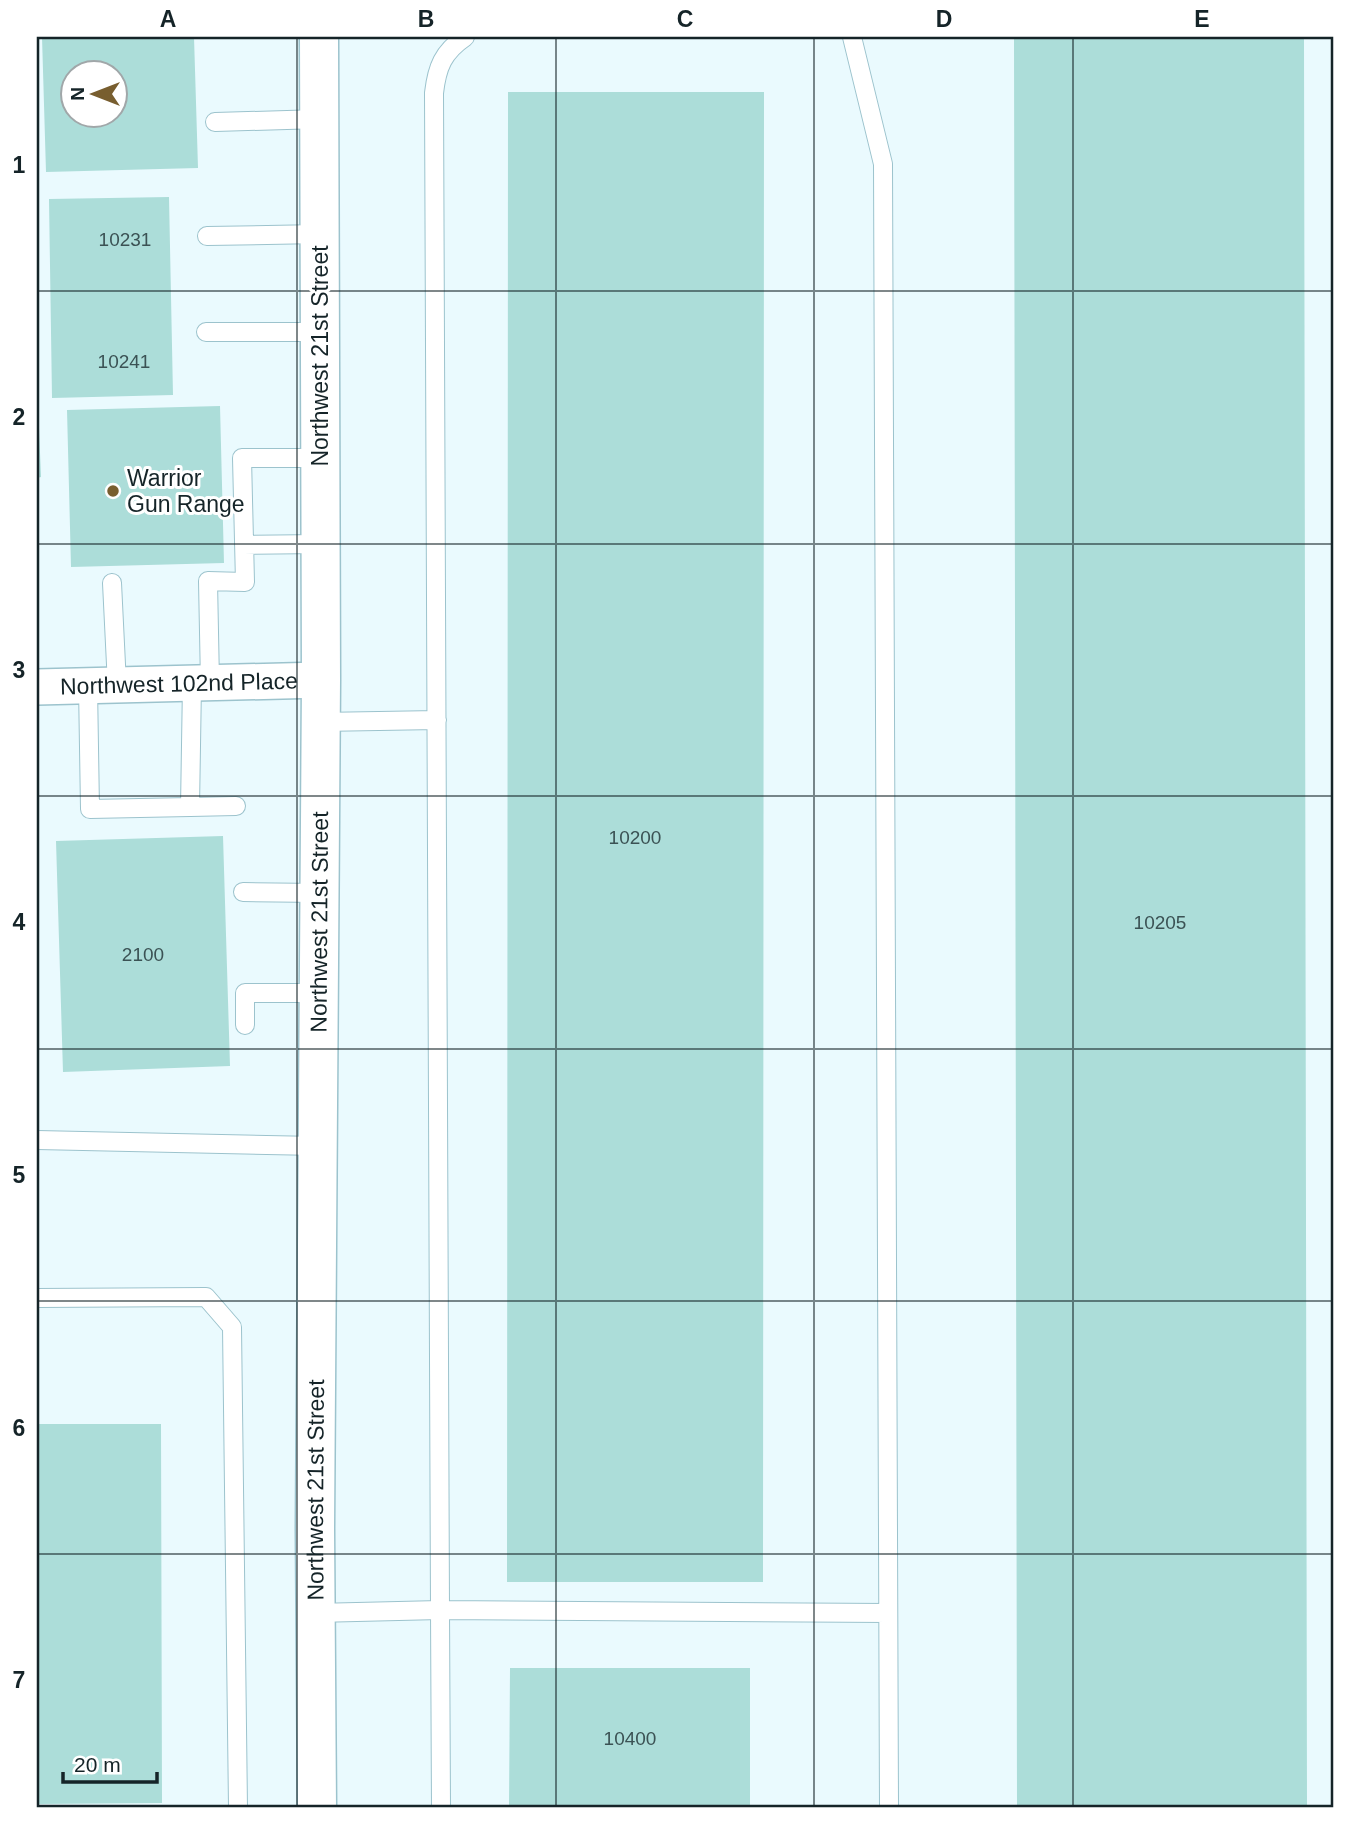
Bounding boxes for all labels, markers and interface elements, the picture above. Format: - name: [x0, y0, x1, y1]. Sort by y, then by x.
- text: A: [160, 6, 176, 32]
- text: B: [418, 6, 434, 32]
- text: C: [677, 6, 693, 32]
- text: D: [936, 6, 952, 32]
- text: E: [1194, 6, 1210, 32]
- north arrow: [60, 60, 130, 130]
- text: N: [67, 87, 88, 101]
- text: 1: [13, 152, 26, 178]
- house number: 10231: [99, 229, 151, 250]
- street label: Northwest 21st Street: [307, 245, 333, 467]
- house number: 10241: [98, 351, 150, 372]
- text: 2: [13, 404, 25, 430]
- place label: Warrior Gun Range: [127, 465, 245, 517]
- marker: Warrior Gun Range: [105, 483, 121, 499]
- text: 3: [13, 657, 25, 683]
- street label: Northwest 102nd Place: [60, 668, 298, 699]
- street label: Northwest 21st Street: [306, 811, 333, 1033]
- house number: 10200: [609, 827, 661, 848]
- text: 4: [13, 909, 26, 935]
- house number: 10205: [1134, 912, 1186, 933]
- house number: 2100: [122, 944, 164, 965]
- text: 5: [13, 1162, 26, 1188]
- street label: Northwest 21st Street: [302, 1379, 329, 1601]
- text: 6: [13, 1415, 25, 1441]
- text: 7: [13, 1667, 25, 1693]
- house number: 10400: [604, 1728, 656, 1749]
- scale bar: [63, 1740, 158, 1784]
- text: 20 m: [74, 1753, 121, 1776]

